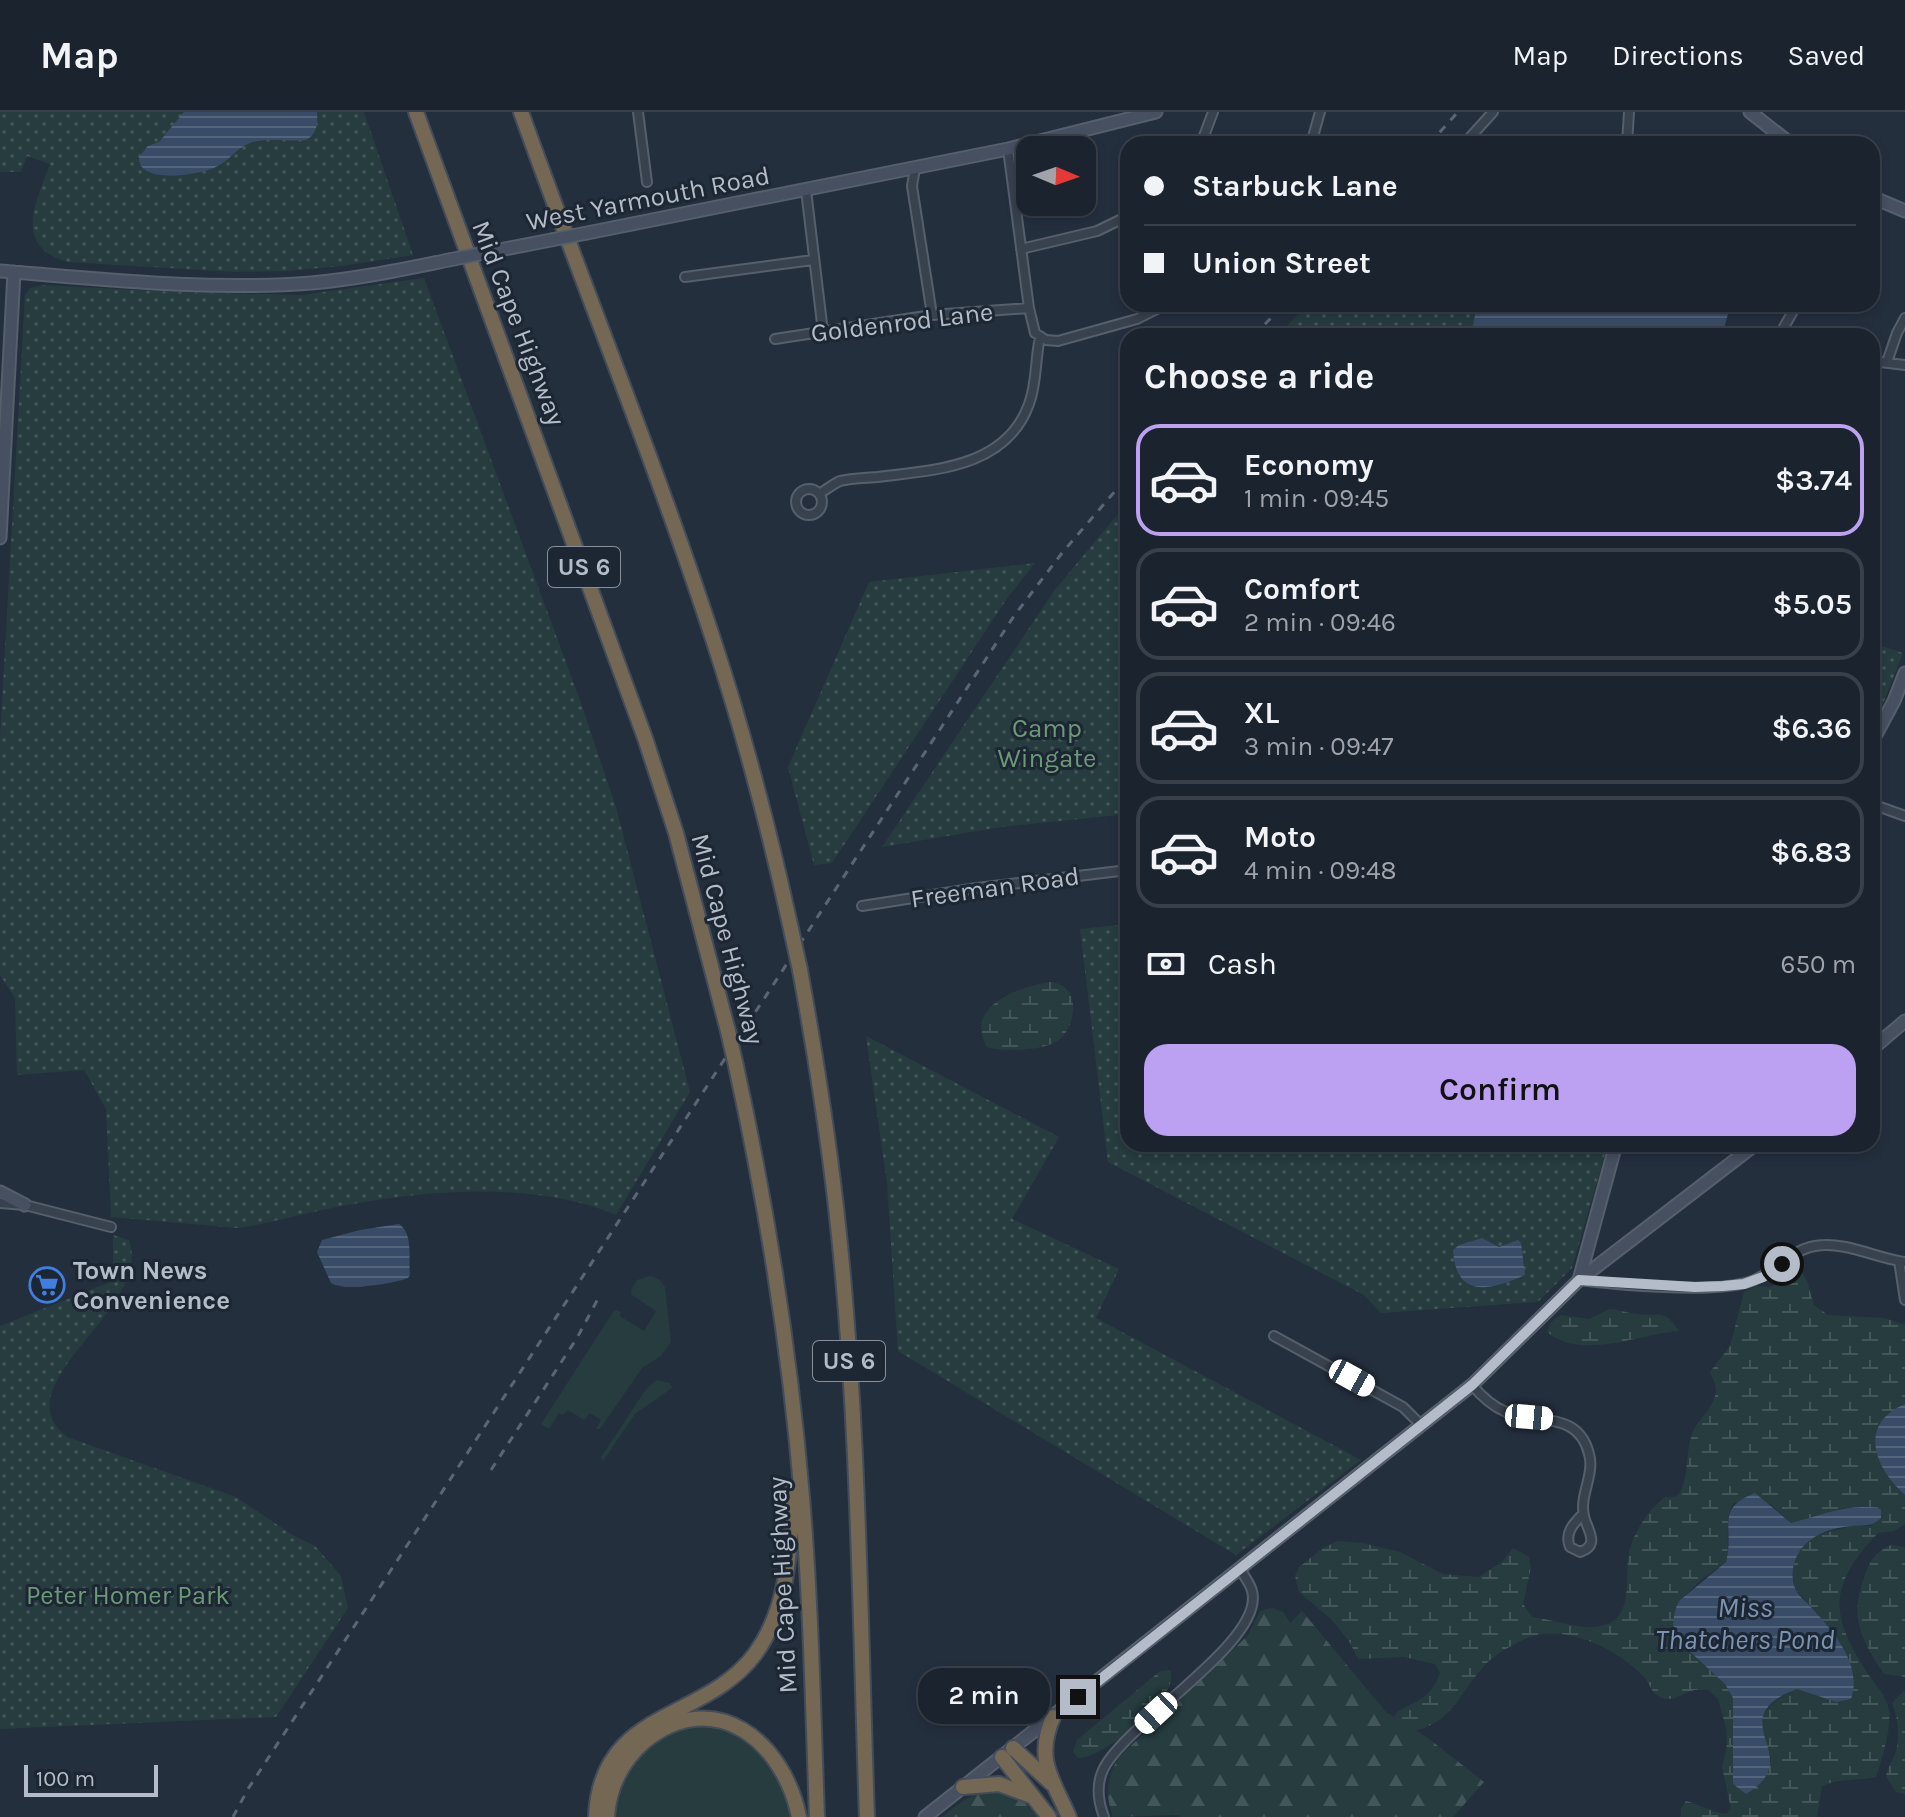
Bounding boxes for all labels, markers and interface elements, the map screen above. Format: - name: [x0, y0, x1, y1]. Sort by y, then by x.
- text: Map: [40, 33, 119, 78]
- text: Map: [1513, 39, 1568, 72]
- text: Directions: [1612, 39, 1744, 72]
- text: Saved: [1788, 39, 1865, 72]
- north arrow: [1016, 136, 1096, 216]
- map controls: [1016, 136, 1096, 216]
- street label: West Yarmouth Road: [524, 160, 773, 237]
- text: Starbuck Lane: [1192, 168, 1398, 204]
- street label: Mid Cape Highway: [465, 216, 572, 430]
- text: Union Street: [1192, 245, 1371, 281]
- street label: Goldenrod Lane: [809, 296, 995, 349]
- text: Choose a ride: [1144, 355, 1374, 397]
- icon: car: [1148, 444, 1220, 516]
- text: Economy: [1244, 447, 1374, 483]
- text: $3.74: [1775, 462, 1852, 498]
- text: 1 min · 09:45: [1244, 483, 1389, 514]
- road number: US 6: [548, 547, 620, 587]
- icon: car: [1148, 568, 1220, 640]
- text: Comfort: [1244, 571, 1360, 607]
- text: $5.05: [1772, 586, 1852, 622]
- text: 2 min · 09:46: [1244, 607, 1396, 638]
- icon: car: [1148, 692, 1220, 764]
- text: XL: [1244, 695, 1279, 731]
- text: $6.36: [1771, 710, 1852, 746]
- park label: Camp Wingate: [998, 713, 1096, 774]
- text: 3 min · 09:47: [1244, 731, 1394, 762]
- icon: car: [1148, 816, 1220, 888]
- text: Moto: [1244, 819, 1316, 855]
- street label: Mid Cape Highway: [684, 830, 771, 1048]
- text: $6.83: [1770, 834, 1852, 870]
- text: 4 min · 09:48: [1244, 855, 1396, 886]
- street label: Freeman Road: [909, 860, 1081, 915]
- icon: cash: [1144, 942, 1188, 986]
- text: Cash: [1208, 946, 1277, 982]
- text: 650 m: [1781, 949, 1856, 980]
- button: Confirm: [1144, 1044, 1856, 1136]
- route start: [1764, 1246, 1800, 1282]
- place label: Town News Convenience: [73, 1255, 230, 1316]
- supermarket icon: Town News Convenience: [28, 1266, 66, 1304]
- road number: US 6: [813, 1341, 885, 1381]
- car: [1325, 1356, 1379, 1400]
- car: [1504, 1403, 1554, 1431]
- street label: Mid Cape Highway: [761, 1476, 804, 1694]
- park label: Peter Homer Park: [26, 1580, 230, 1611]
- water label: Miss Thatchers Pond: [1655, 1591, 1835, 1656]
- callout: 2 min: [918, 1669, 1050, 1725]
- route end: [1060, 1679, 1096, 1715]
- text: 2 min: [949, 1680, 1019, 1711]
- car: [1130, 1688, 1182, 1738]
- scale bar: [24, 1761, 158, 1797]
- text: 100 m: [36, 1766, 95, 1792]

